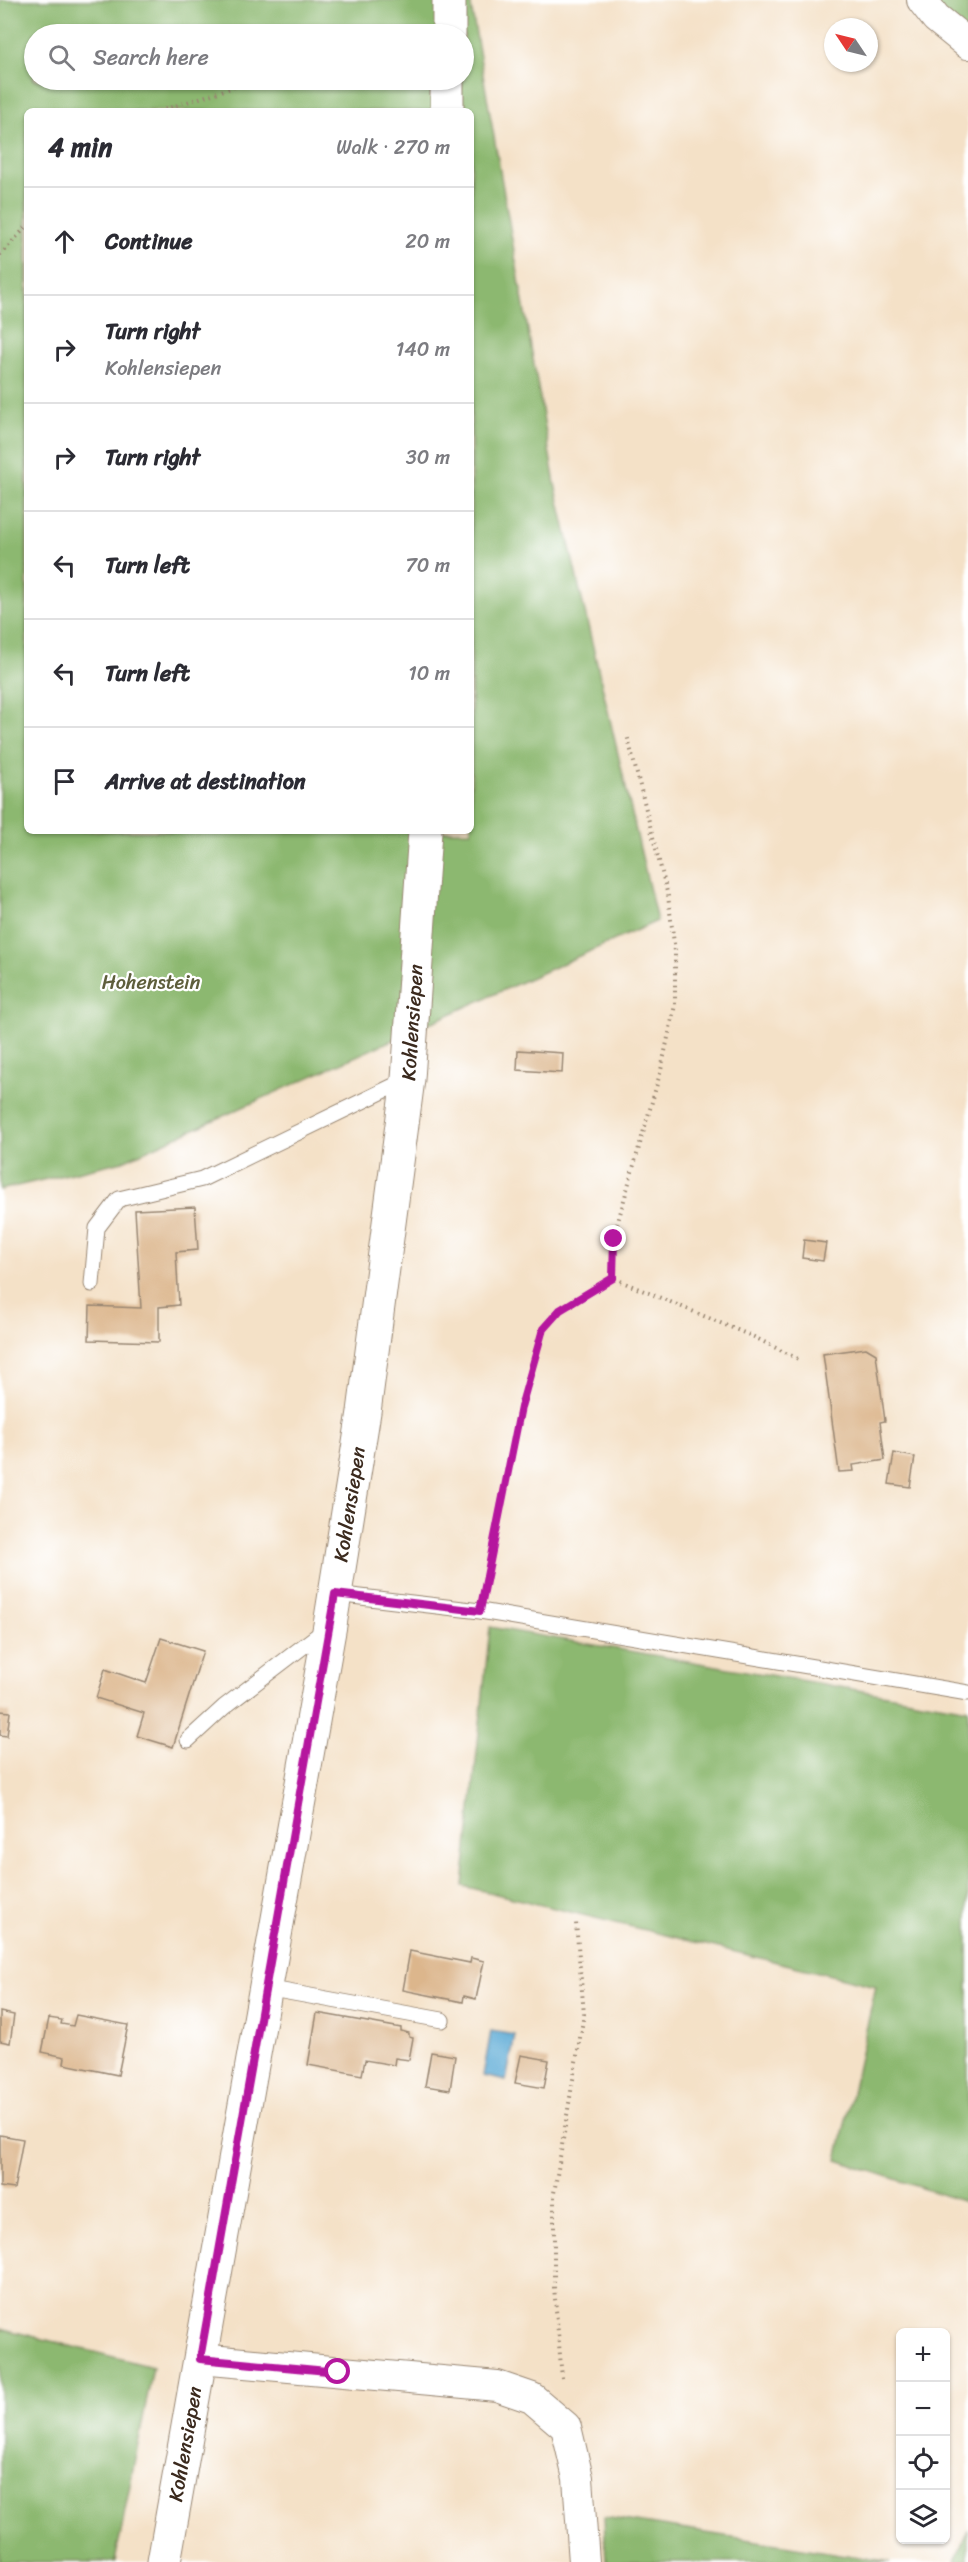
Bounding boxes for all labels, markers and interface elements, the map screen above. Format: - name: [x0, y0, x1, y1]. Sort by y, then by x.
- north arrow: [824, 18, 878, 72]
- search box: [24, 24, 474, 90]
- text: Search here: [93, 38, 209, 77]
- icon: search: [45, 41, 78, 74]
- text: 4 min: [48, 124, 112, 170]
- text: Walk · 270 m: [336, 130, 450, 165]
- text: Continue: [105, 222, 193, 261]
- text: 20 m: [405, 224, 450, 259]
- icon: ahead: [48, 225, 81, 258]
- text: Turn right: [105, 312, 200, 351]
- text: 140 m: [396, 332, 450, 367]
- icon: right: [48, 333, 81, 366]
- text: Kohlensiepen: [105, 351, 221, 386]
- text: Turn right: [105, 438, 200, 477]
- text: 30 m: [406, 440, 450, 475]
- icon: right: [48, 441, 81, 474]
- text: Turn left: [105, 546, 190, 585]
- text: 70 m: [405, 548, 450, 583]
- icon: left: [48, 549, 81, 582]
- text: Turn left: [105, 654, 190, 693]
- text: 10 m: [408, 656, 450, 691]
- icon: left: [48, 657, 81, 690]
- text: Arrive at destination: [105, 762, 306, 801]
- icon: arrive: [48, 765, 81, 798]
- street label: Kohlensiepen: [390, 963, 433, 1082]
- park label: Hohenstein: [102, 965, 201, 1000]
- route end: [600, 1225, 626, 1251]
- street label: Kohlensiepen: [323, 1444, 376, 1564]
- map controls: [896, 2328, 950, 2544]
- button: +: [896, 2328, 950, 2382]
- route start: [324, 2358, 350, 2384]
- button: −: [896, 2382, 950, 2436]
- street label: Kohlensiepen: [158, 2383, 212, 2504]
- button: locate: [896, 2436, 950, 2490]
- button: layers: [896, 2490, 950, 2544]

